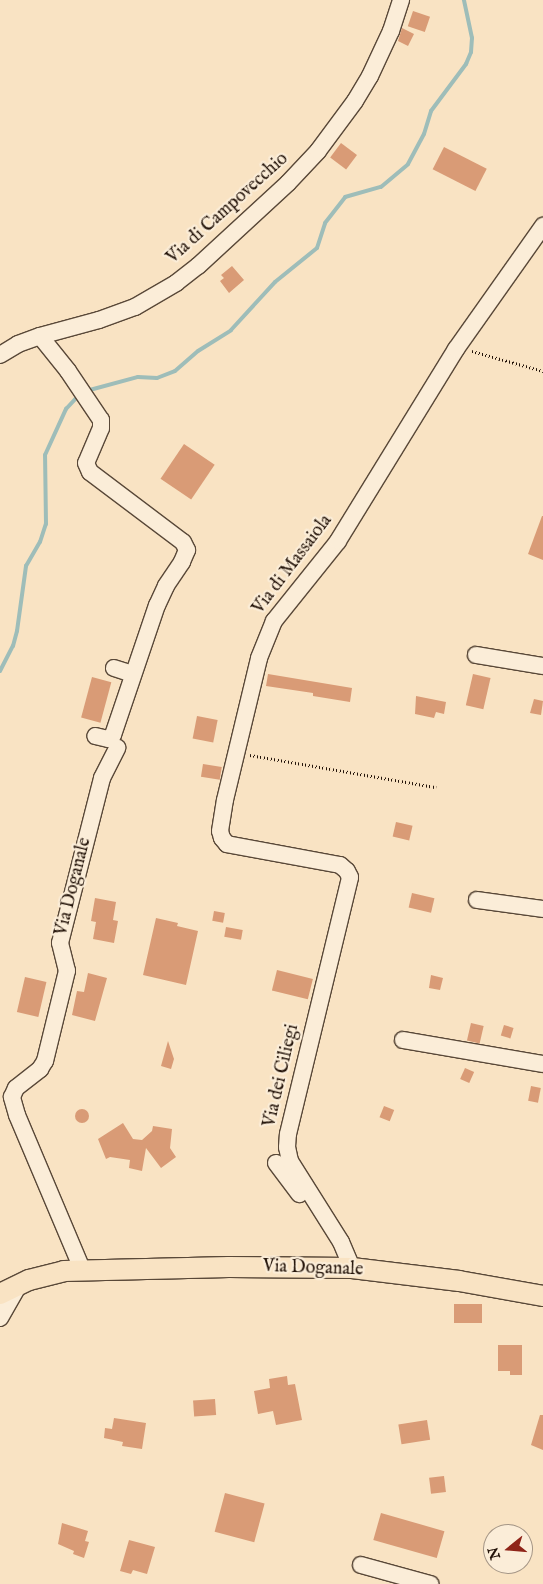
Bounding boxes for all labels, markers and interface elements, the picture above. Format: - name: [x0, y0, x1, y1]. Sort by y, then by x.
- street label: Via di Campovecchio: [163, 149, 293, 269]
- street label: Via di Massaiola: [249, 511, 337, 619]
- street label: Via Doganale: [51, 836, 97, 938]
- street label: Via dei Ciliegi: [260, 1022, 304, 1130]
- street label: Via Doganale: [262, 1256, 364, 1282]
- north arrow: [483, 1524, 533, 1574]
- text: N: [484, 1545, 505, 1562]

